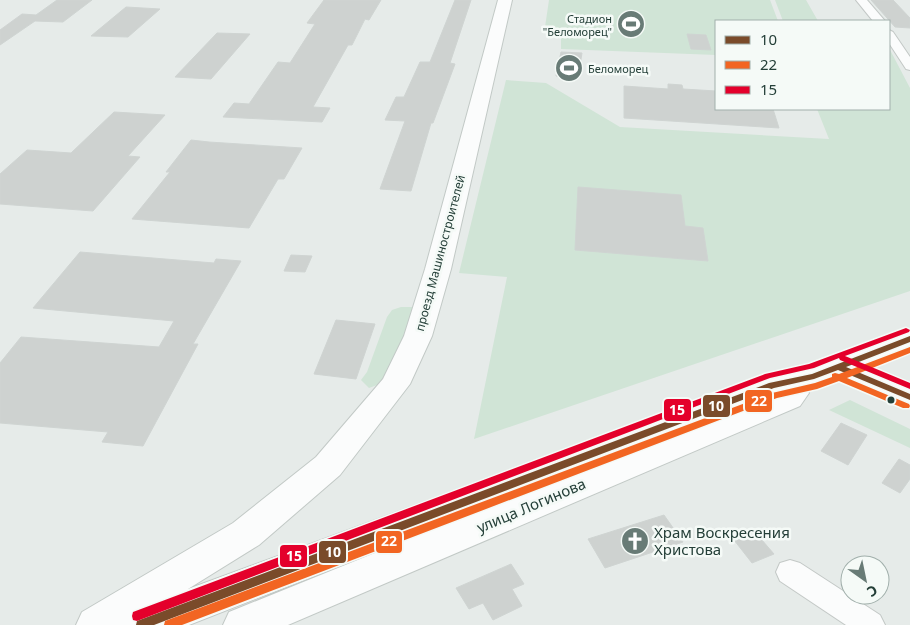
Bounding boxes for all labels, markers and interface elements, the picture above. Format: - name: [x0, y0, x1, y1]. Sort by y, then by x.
- sports icon: Стадион "Беломорец": [616, 9, 646, 39]
- place label: Стадион "Беломорец": [543, 11, 612, 39]
- legend: [715, 20, 890, 110]
- text: 10: [760, 29, 777, 49]
- sports icon: Беломорец: [554, 53, 584, 83]
- text: 22: [760, 54, 777, 74]
- place label: Беломорец: [588, 61, 649, 76]
- text: 15: [760, 79, 777, 99]
- street label: проезд Машиностроителей: [411, 173, 469, 333]
- line badge: 22: [744, 389, 773, 413]
- text: 22: [751, 391, 767, 410]
- line badge: 10: [702, 394, 731, 418]
- unlabelled marker: [886, 395, 896, 405]
- text: 10: [708, 396, 724, 415]
- line badge: 15: [663, 398, 692, 422]
- text: 15: [669, 400, 685, 419]
- street label: улица Логинова: [473, 473, 589, 537]
- place label: Храм Воскресения Христова: [654, 522, 790, 559]
- church icon: Храм Воскресения Христова: [620, 526, 650, 556]
- line badge: 22: [375, 530, 403, 554]
- text: 22: [381, 531, 397, 550]
- line badge: 10: [318, 540, 347, 564]
- text: 10: [325, 542, 341, 561]
- line badge: 15: [279, 544, 308, 568]
- text: 15: [286, 546, 302, 565]
- north arrow: [840, 555, 890, 605]
- text: С: [863, 581, 881, 602]

